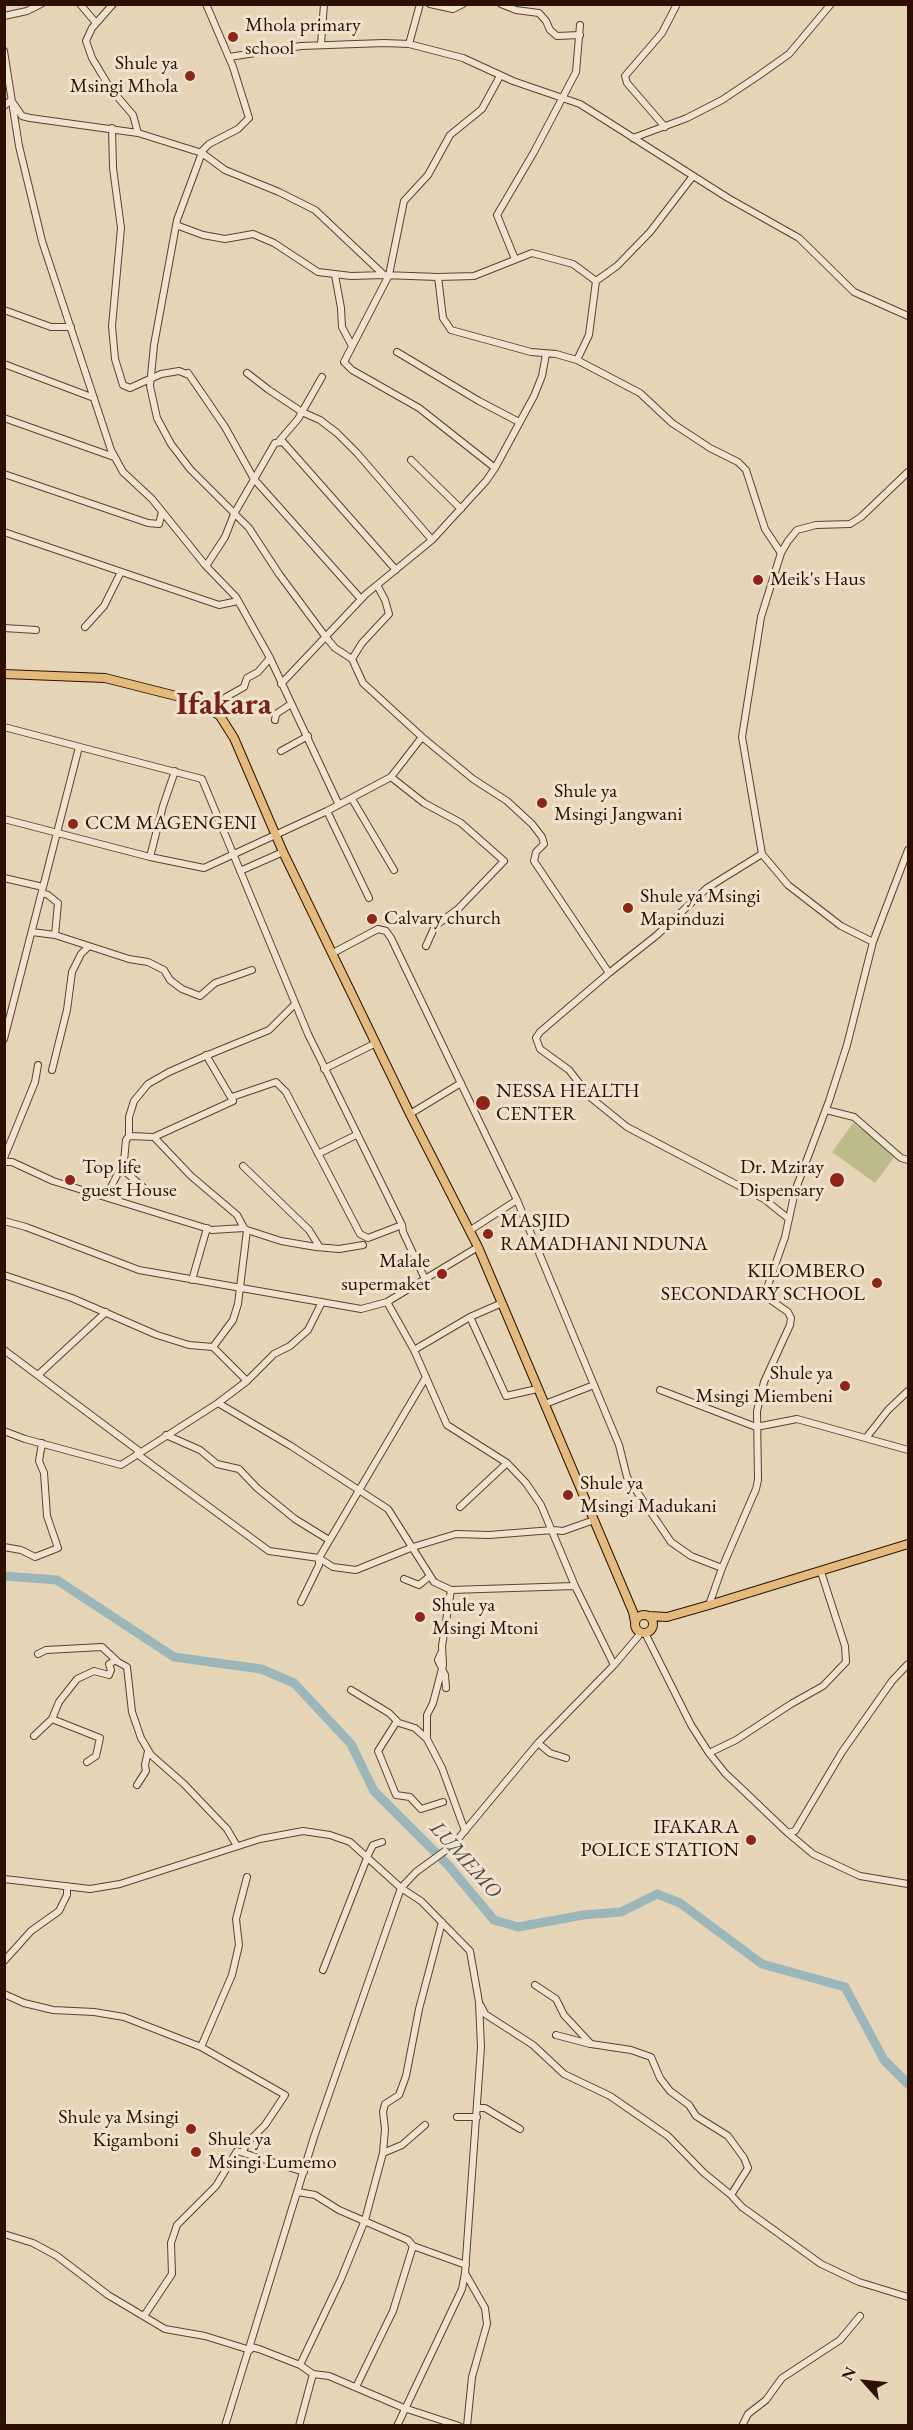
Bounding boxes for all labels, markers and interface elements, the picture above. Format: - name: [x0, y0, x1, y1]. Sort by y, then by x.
- place label: Mhola primary school: [245, 14, 361, 61]
- marker: Mhola primary school: [226, 30, 240, 44]
- place label: Shule ya Msingi Mhola: [70, 52, 178, 99]
- marker: Shule ya Msingi Mhola: [183, 69, 197, 83]
- place label: Meik's Haus: [770, 568, 865, 592]
- marker: Meik's Haus: [751, 573, 765, 587]
- district label: Ifakara: [176, 686, 272, 724]
- place label: Shule ya Msingi Jangwani: [554, 780, 682, 827]
- marker: Shule ya Msingi Jangwani: [535, 796, 549, 810]
- place label: CCM MAGENGENI: [85, 812, 257, 836]
- marker: CCM MAGENGENI: [66, 817, 80, 831]
- place label: Shule ya Msingi Mapinduzi: [640, 885, 761, 932]
- marker: Shule ya Msingi Mapinduzi: [621, 901, 635, 915]
- place label: Calvary church: [384, 907, 501, 931]
- marker: Calvary church: [365, 912, 379, 926]
- place label: NESSA HEALTH CENTER: [496, 1080, 640, 1127]
- marker: NESSA HEALTH CENTER: [474, 1094, 492, 1112]
- place label: Top life guest House: [82, 1156, 177, 1203]
- place label: Dr. Mziray Dispensary: [739, 1156, 824, 1203]
- marker: Dr. Mziray Dispensary: [828, 1171, 846, 1189]
- marker: Top life guest House: [63, 1173, 77, 1187]
- place label: MASJID RAMADHANI NDUNA: [500, 1210, 708, 1257]
- marker: MASJID RAMADHANI NDUNA: [481, 1227, 495, 1241]
- place label: Malale supermaket: [341, 1250, 430, 1297]
- place label: KILOMBERO SECONDARY SCHOOL: [661, 1260, 865, 1307]
- marker: Malale supermaket: [435, 1267, 449, 1281]
- marker: KILOMBERO SECONDARY SCHOOL: [870, 1276, 884, 1290]
- place label: Shule ya Msingi Miembeni: [696, 1362, 833, 1409]
- marker: Shule ya Msingi Miembeni: [838, 1379, 852, 1393]
- place label: Shule ya Msingi Madukani: [580, 1472, 717, 1519]
- marker: Shule ya Msingi Madukani: [561, 1488, 575, 1502]
- place label: Shule ya Msingi Mtoni: [432, 1594, 538, 1641]
- marker: Shule ya Msingi Mtoni: [413, 1610, 427, 1624]
- water label: LUMEMO: [424, 1816, 506, 1904]
- place label: IFAKARA POLICE STATION: [581, 1816, 739, 1863]
- marker: IFAKARA POLICE STATION: [744, 1833, 758, 1847]
- place label: Shule ya Msingi Kigamboni: [58, 2106, 179, 2153]
- marker: Shule ya Msingi Kigamboni: [184, 2122, 198, 2136]
- place label: Shule ya Msingi Lumemo: [208, 2128, 337, 2175]
- marker: Shule ya Msingi Lumemo: [189, 2145, 203, 2159]
- north arrow: [835, 2352, 895, 2412]
- text: N: [836, 2363, 861, 2384]

